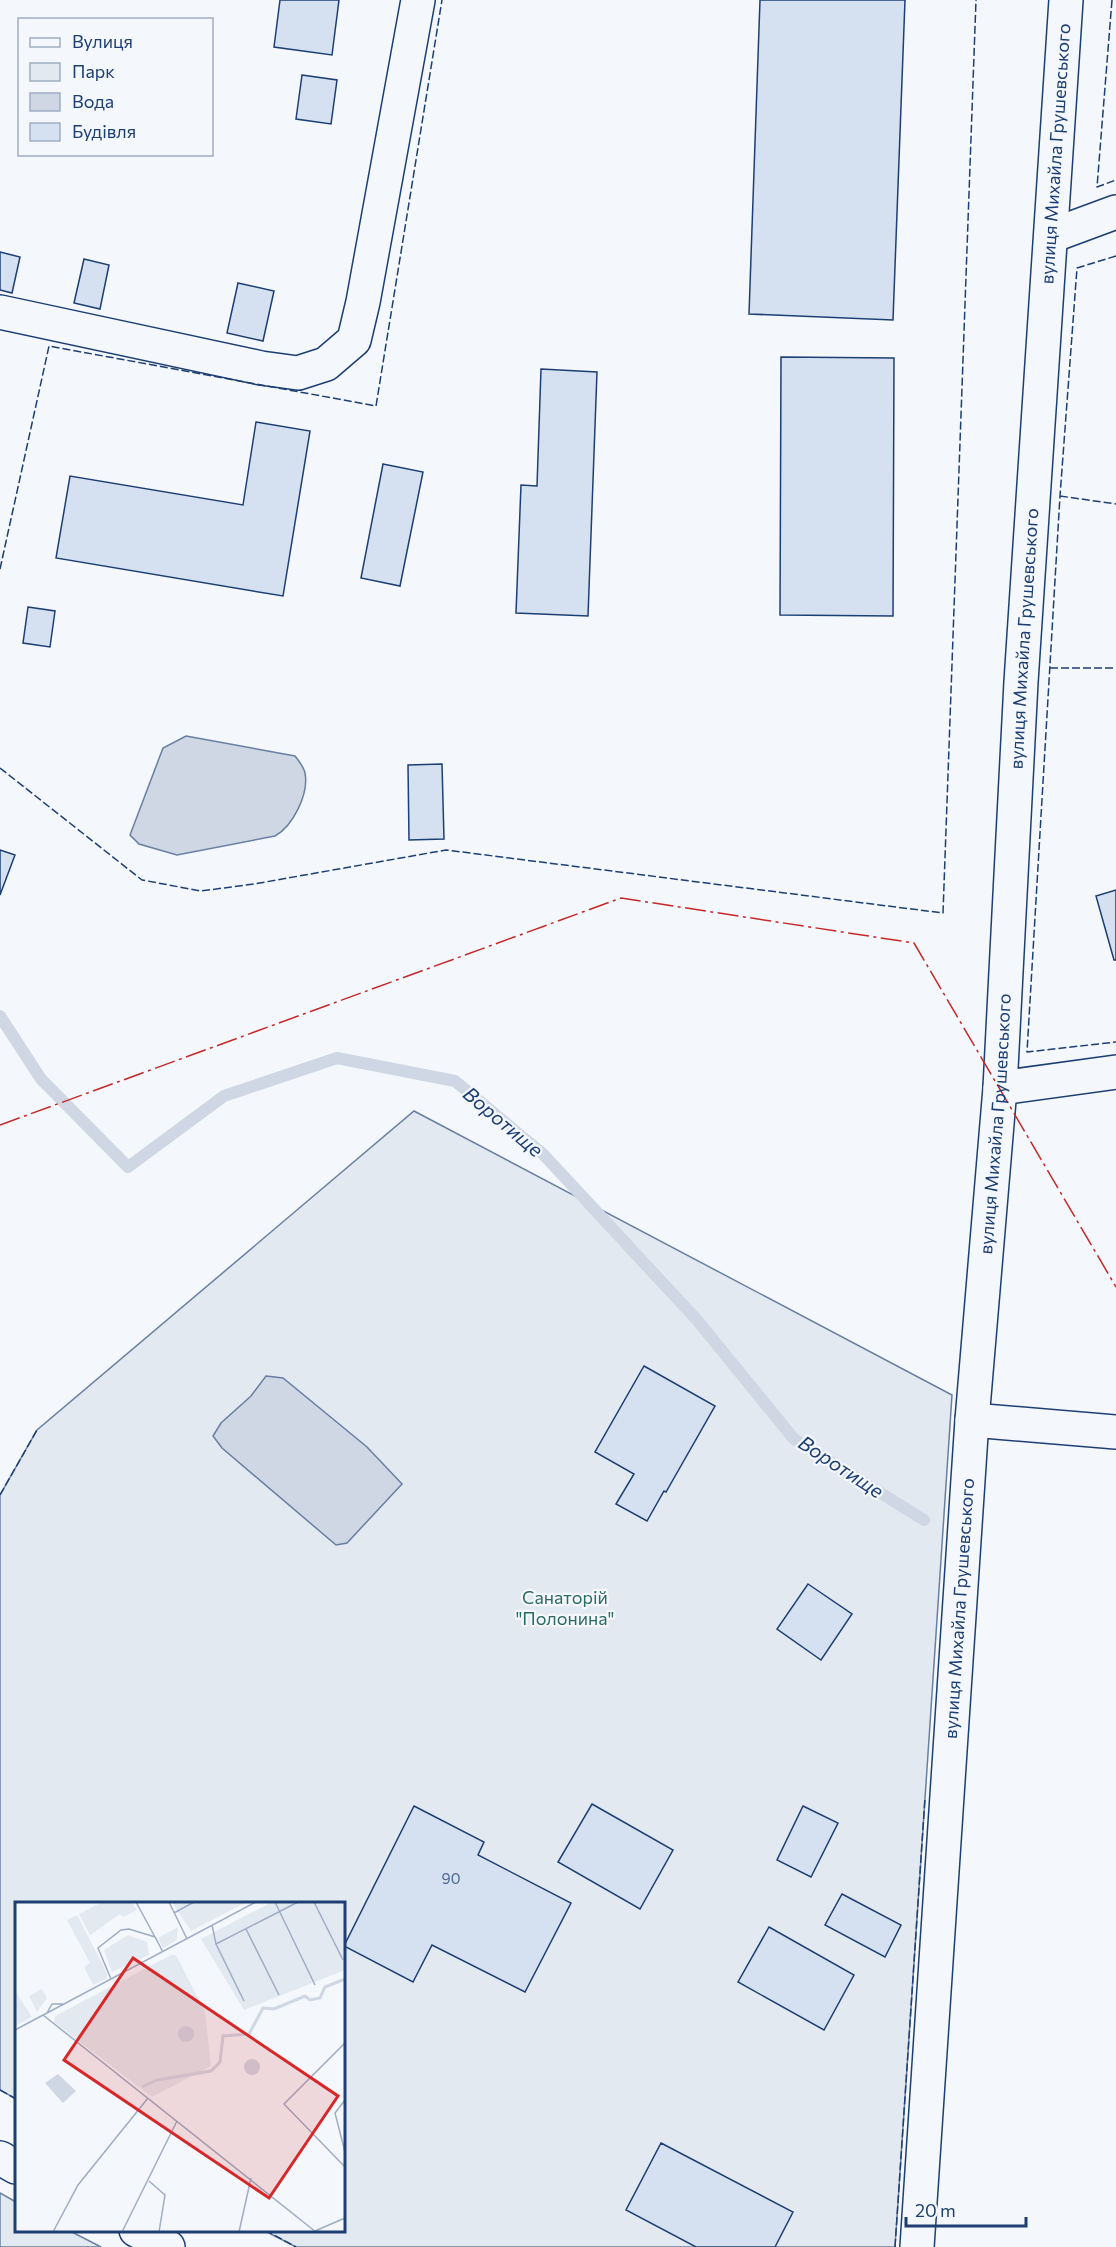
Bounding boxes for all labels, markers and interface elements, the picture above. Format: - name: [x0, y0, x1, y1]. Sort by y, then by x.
- legend: [18, 18, 213, 156]
- street label: вулиця Михайла Грушевського: [1035, 22, 1074, 285]
- text: Вулиця: [72, 30, 133, 52]
- text: Парк: [72, 60, 115, 82]
- text: Вода: [72, 90, 114, 112]
- text: Будівля: [72, 120, 136, 142]
- street label: вулиця Михайла Грушевського: [1005, 507, 1042, 770]
- street label: вулиця Михайла Грушевського: [974, 993, 1015, 1255]
- water label: Воротище: [459, 1081, 549, 1162]
- water label: Воротище: [795, 1430, 889, 1503]
- street label: вулиця Михайла Грушевського: [939, 1477, 978, 1739]
- park label: Санаторій "Полонина": [516, 1586, 614, 1629]
- house number: 90: [442, 1869, 460, 1887]
- inset map: [15, 1902, 345, 2232]
- scale bar: [906, 2190, 1026, 2228]
- text: 20 m: [915, 2199, 956, 2221]

